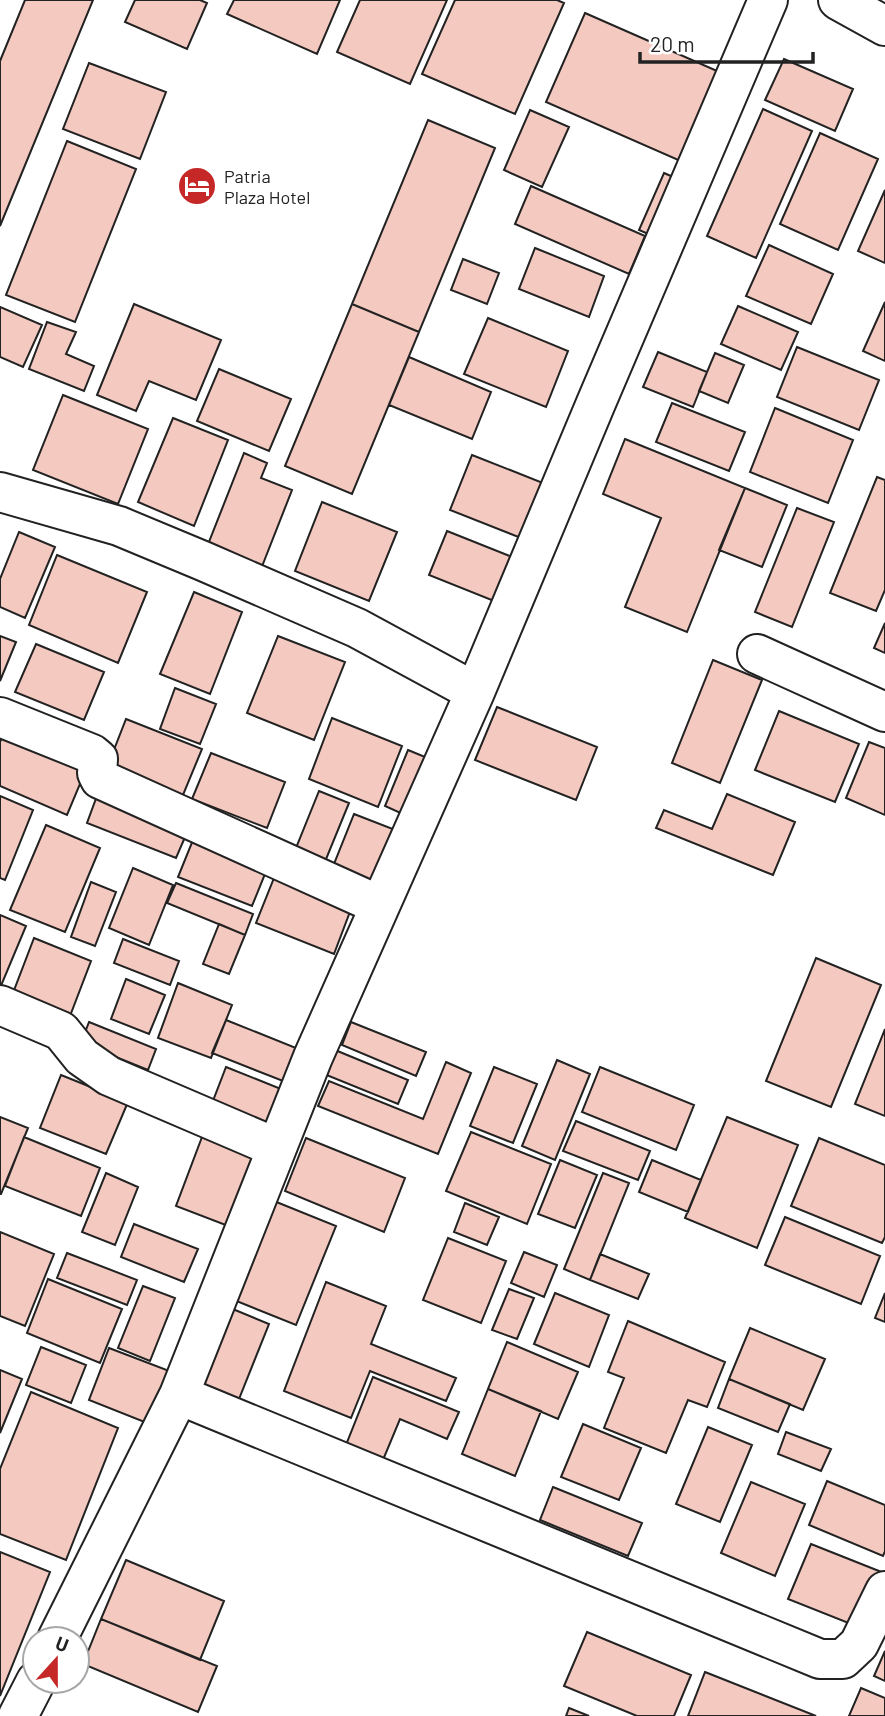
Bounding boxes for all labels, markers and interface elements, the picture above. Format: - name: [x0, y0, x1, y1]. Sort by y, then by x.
- scale bar: [640, 21, 813, 65]
- text: 20 m: [650, 31, 695, 56]
- hotel icon: Patria Plaza Hotel: [176, 165, 218, 207]
- place label: Patria Plaza Hotel: [224, 165, 310, 208]
- north arrow: [21, 1625, 91, 1695]
- text: U: [53, 1631, 72, 1657]

